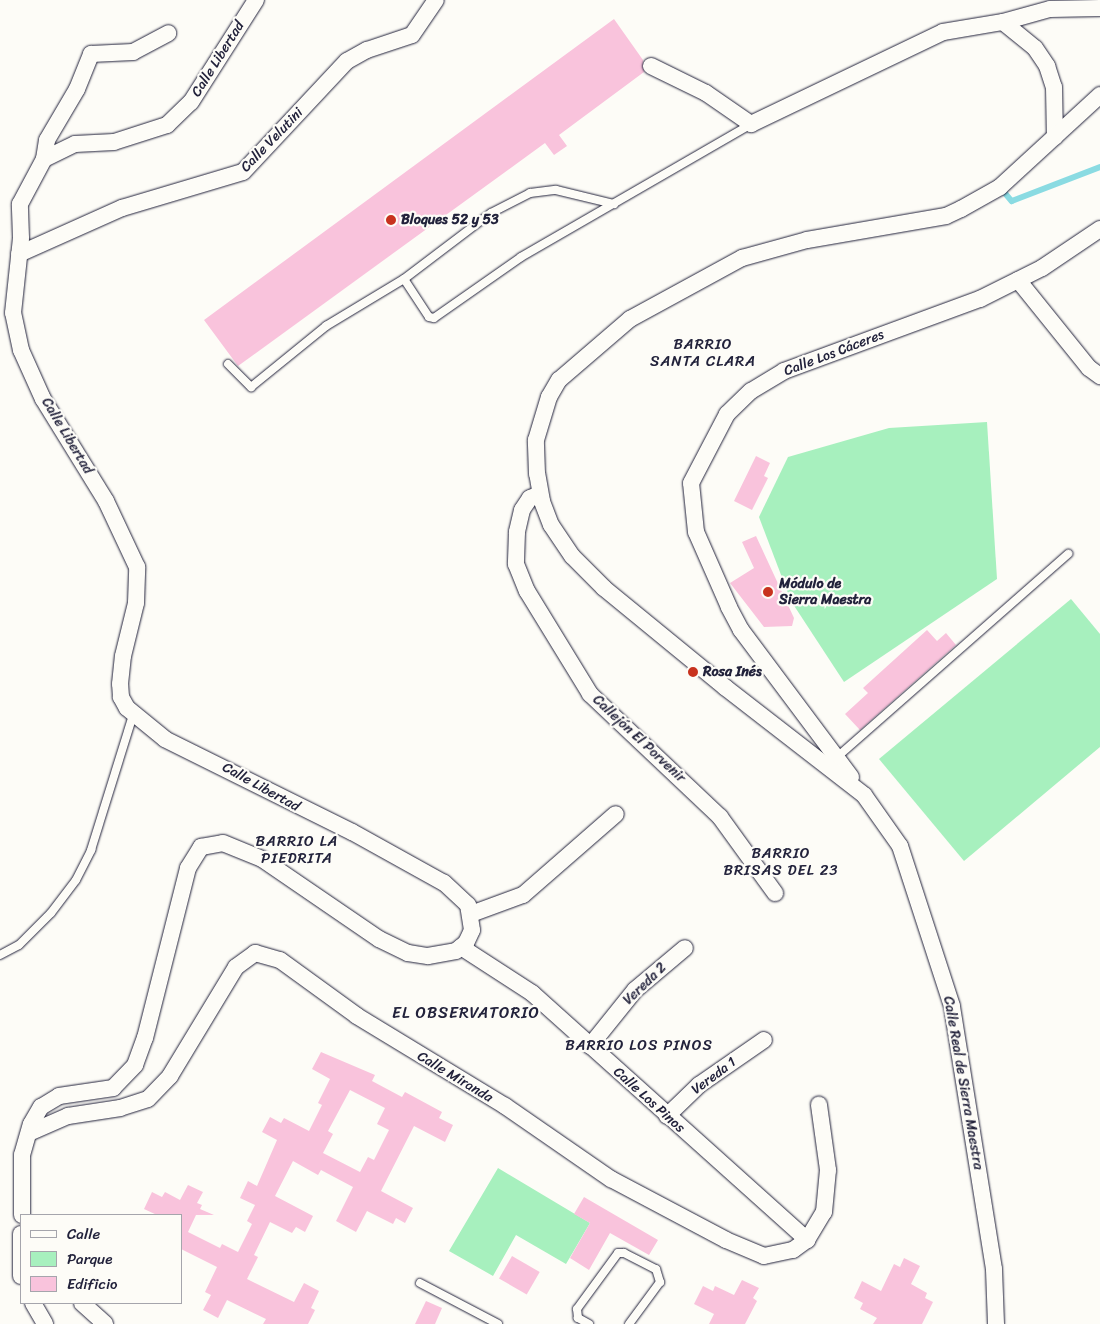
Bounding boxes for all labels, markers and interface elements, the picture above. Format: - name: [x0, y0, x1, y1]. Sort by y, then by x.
- street label: Calle Libertad: [188, 18, 248, 100]
- street label: Calle Velutini: [238, 105, 306, 175]
- place label: Bloques 52 y 53: [401, 212, 499, 228]
- marker: Bloques 52 y 53: [385, 214, 397, 226]
- street label: Calle Los Cáceres: [781, 326, 887, 380]
- district label: BARRIO SANTA CLARA: [649, 335, 757, 370]
- street label: Calle Libertad: [38, 395, 96, 477]
- place label: Módulo de Sierra Maestra: [779, 576, 872, 608]
- marker: Módulo de Sierra Maestra: [761, 585, 775, 599]
- place label: Rosa Inés: [703, 664, 762, 680]
- marker: Rosa Inés: [687, 666, 699, 678]
- street label: Callejón El Porvenir: [589, 692, 689, 786]
- street label: Calle Libertad: [220, 759, 302, 815]
- district label: BARRIO LA PIEDRITA: [255, 832, 339, 867]
- district label: BARRIO BRISAS DEL 23: [723, 844, 839, 879]
- street label: Vereda 2: [620, 959, 670, 1009]
- street label: Calle Real de Sierra Maestra: [939, 995, 987, 1171]
- district label: EL OBSERVATORIO: [391, 1003, 541, 1023]
- district label: BARRIO LOS PINOS: [565, 1037, 713, 1055]
- street label: Calle Miranda: [414, 1048, 496, 1106]
- street label: Vereda 1: [688, 1054, 740, 1098]
- street label: Calle Los Pinos: [609, 1063, 689, 1137]
- legend: [20, 1214, 182, 1304]
- text: Calle: [67, 1221, 100, 1247]
- text: Parque: [67, 1246, 112, 1272]
- text: Edificio: [67, 1271, 118, 1297]

